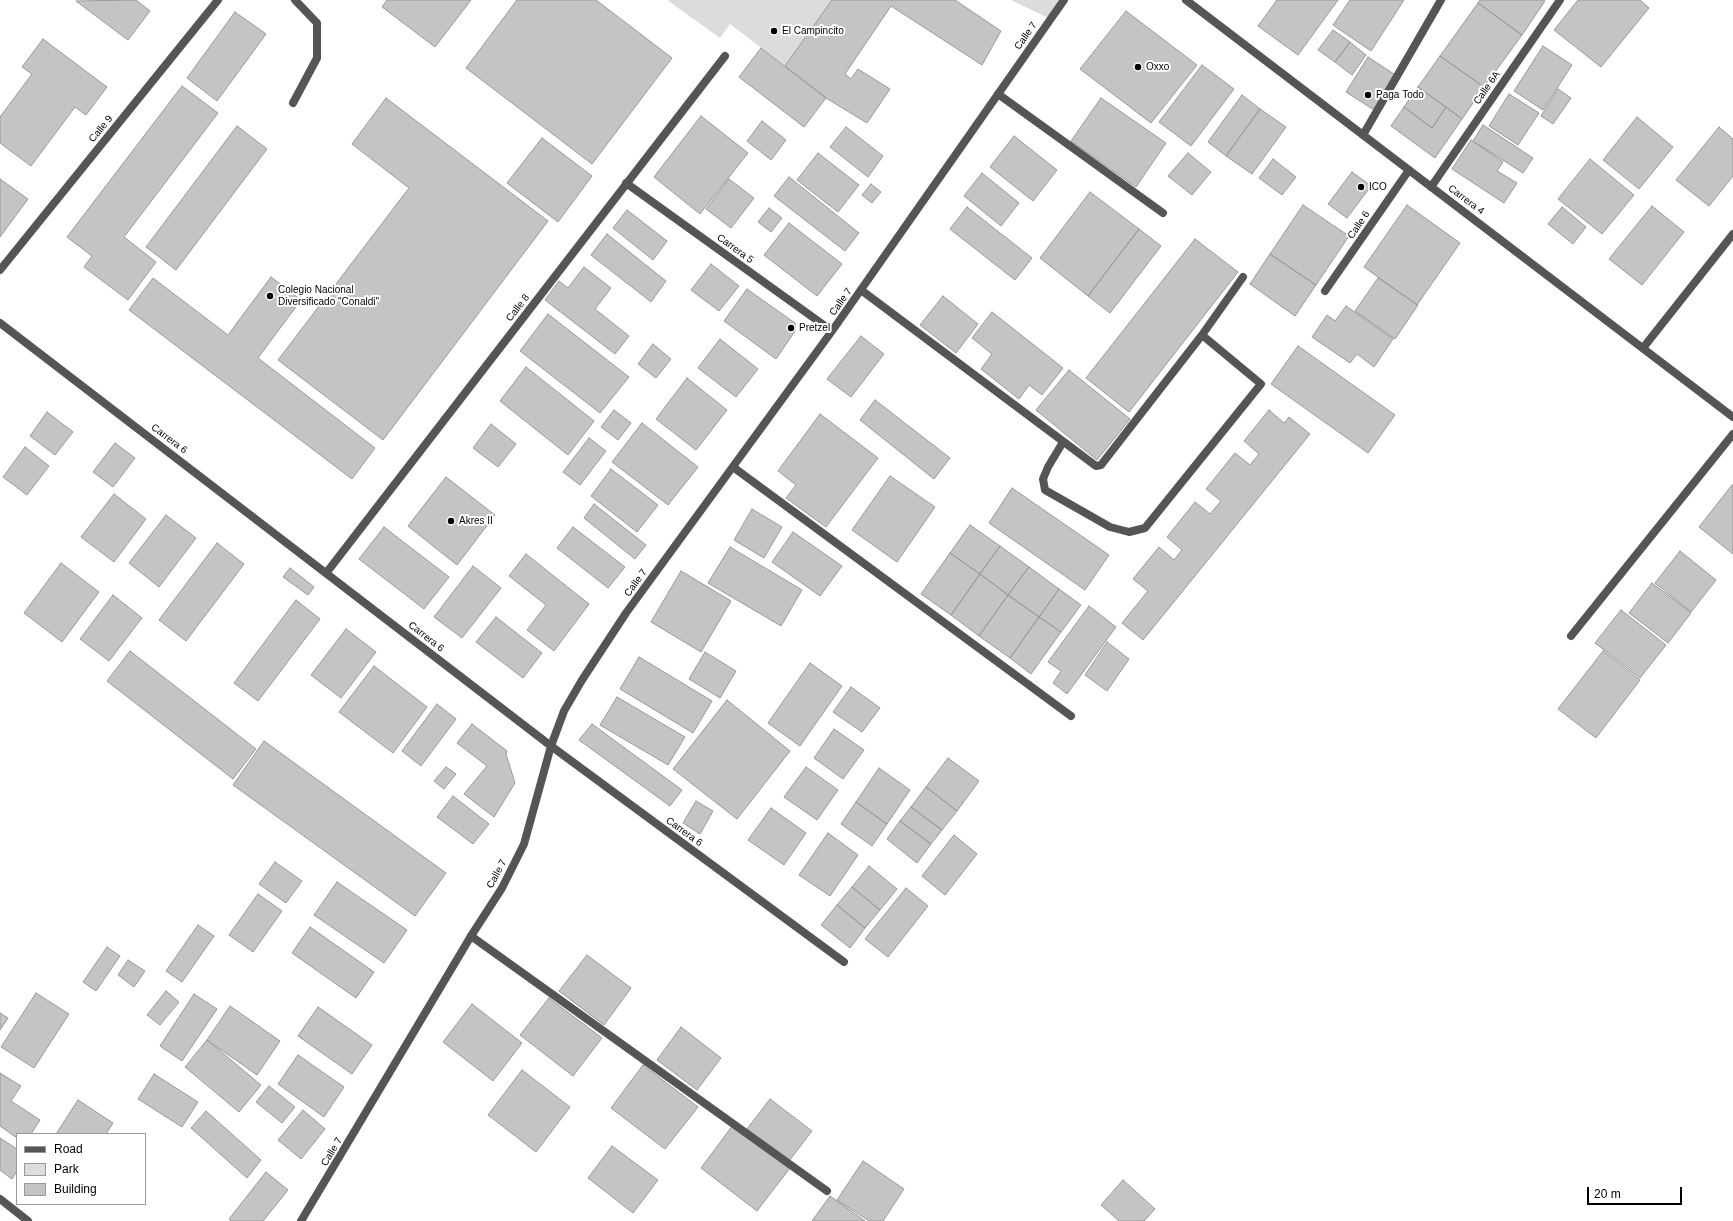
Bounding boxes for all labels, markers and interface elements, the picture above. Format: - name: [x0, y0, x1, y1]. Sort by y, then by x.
- street label: Calle 7: [1012, 20, 1040, 52]
- place label: El Campincito: [782, 25, 844, 37]
- marker: El Campincito: [769, 26, 779, 36]
- place label: Oxxo: [1146, 61, 1169, 73]
- marker: Oxxo: [1133, 62, 1143, 72]
- street label: Calle 6A: [1471, 69, 1503, 107]
- place label: Paga Todo: [1376, 89, 1424, 101]
- marker: Paga Todo: [1363, 90, 1373, 100]
- street label: Calle 9: [87, 113, 115, 145]
- place label: ICO: [1369, 181, 1387, 193]
- marker: ICO: [1356, 182, 1366, 192]
- street label: Carrera 4: [1446, 182, 1486, 218]
- street label: Calle 6: [1345, 209, 1373, 241]
- street label: Carrera 5: [714, 232, 756, 266]
- place label: Colegio Nacional Diversificado "Conaldi": [278, 284, 379, 308]
- street label: Calle 7: [827, 286, 855, 318]
- marker: Colegio Nacional Diversificado "Conaldi": [265, 291, 275, 301]
- street label: Calle 8: [504, 292, 532, 324]
- place label: Pretzel: [799, 322, 830, 334]
- marker: Pretzel: [786, 323, 796, 333]
- street label: Carrera 6: [149, 421, 189, 457]
- place label: Akres II: [459, 515, 493, 527]
- marker: Akres II: [446, 516, 456, 526]
- street label: Calle 7: [622, 567, 650, 599]
- street label: Carrera 6: [406, 619, 446, 655]
- street label: Carrera 6: [663, 815, 705, 849]
- street label: Calle 7: [484, 857, 510, 891]
- legend: [16, 1133, 146, 1205]
- street label: Calle 7: [319, 1136, 345, 1168]
- text: Road: [54, 1142, 83, 1156]
- text: Park: [54, 1162, 79, 1176]
- scale bar: [1589, 1179, 1684, 1205]
- text: Building: [54, 1182, 97, 1196]
- text: 20 m: [1594, 1187, 1621, 1201]

